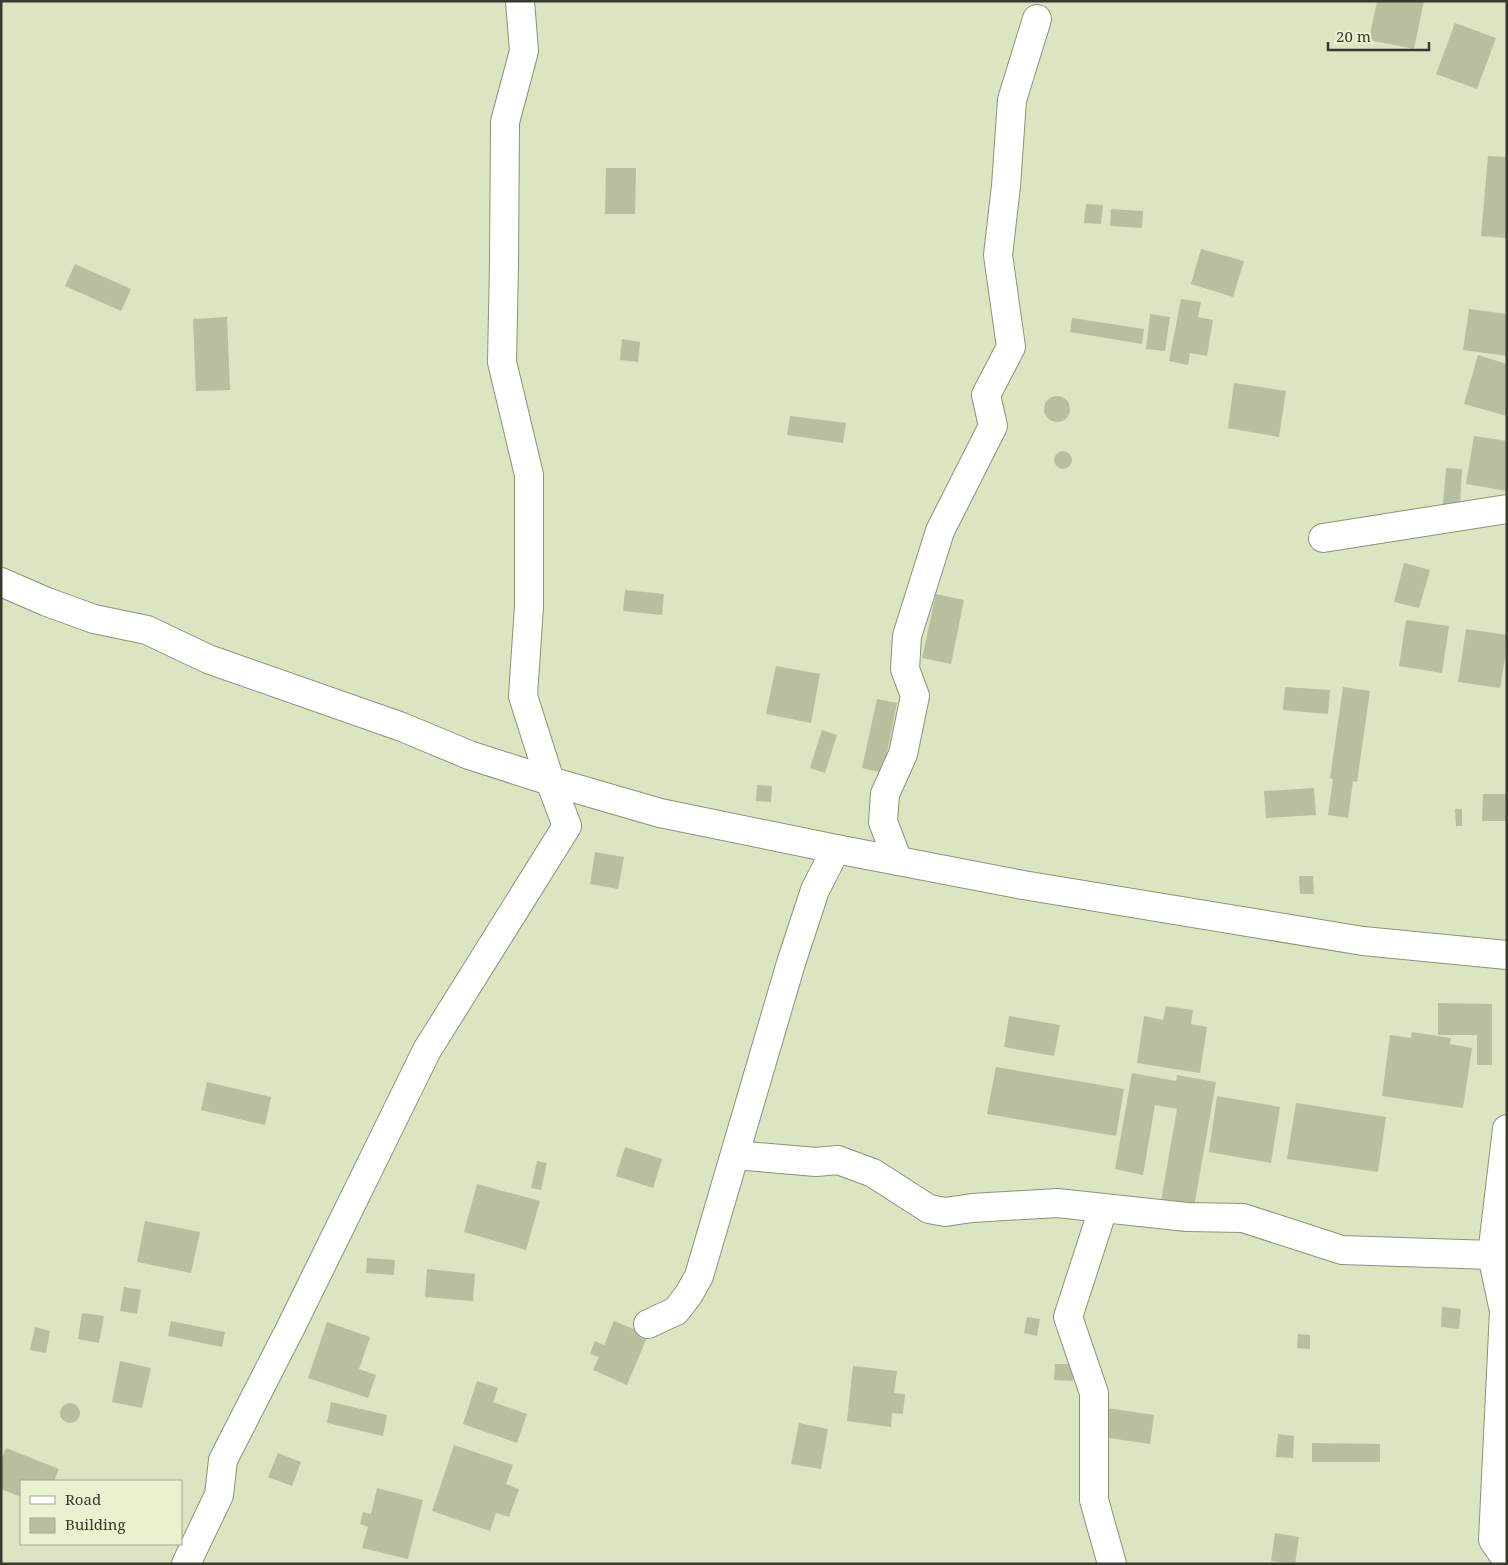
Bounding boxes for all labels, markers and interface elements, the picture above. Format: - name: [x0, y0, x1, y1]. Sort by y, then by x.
- scale bar: [1328, 20, 1429, 52]
- text: 20 m: [1336, 26, 1371, 46]
- legend: [20, 1480, 182, 1545]
- text: Road: [65, 1489, 101, 1509]
- text: Building: [65, 1514, 126, 1534]

